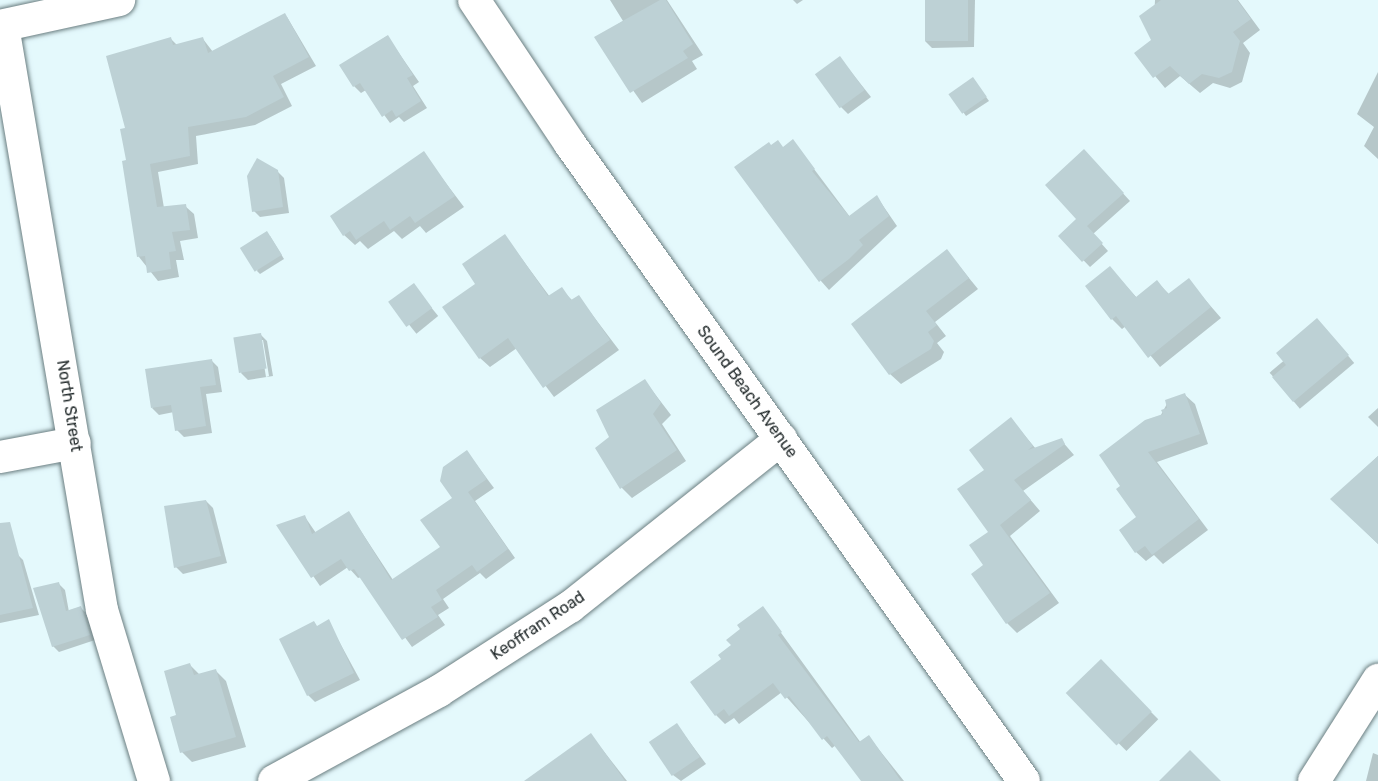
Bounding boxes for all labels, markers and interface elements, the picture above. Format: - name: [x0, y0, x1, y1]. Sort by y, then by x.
- street label: Sound Beach Avenue: [693, 322, 801, 462]
- street label: North Street: [52, 359, 86, 453]
- street label: Keoffram Road: [487, 588, 589, 664]

